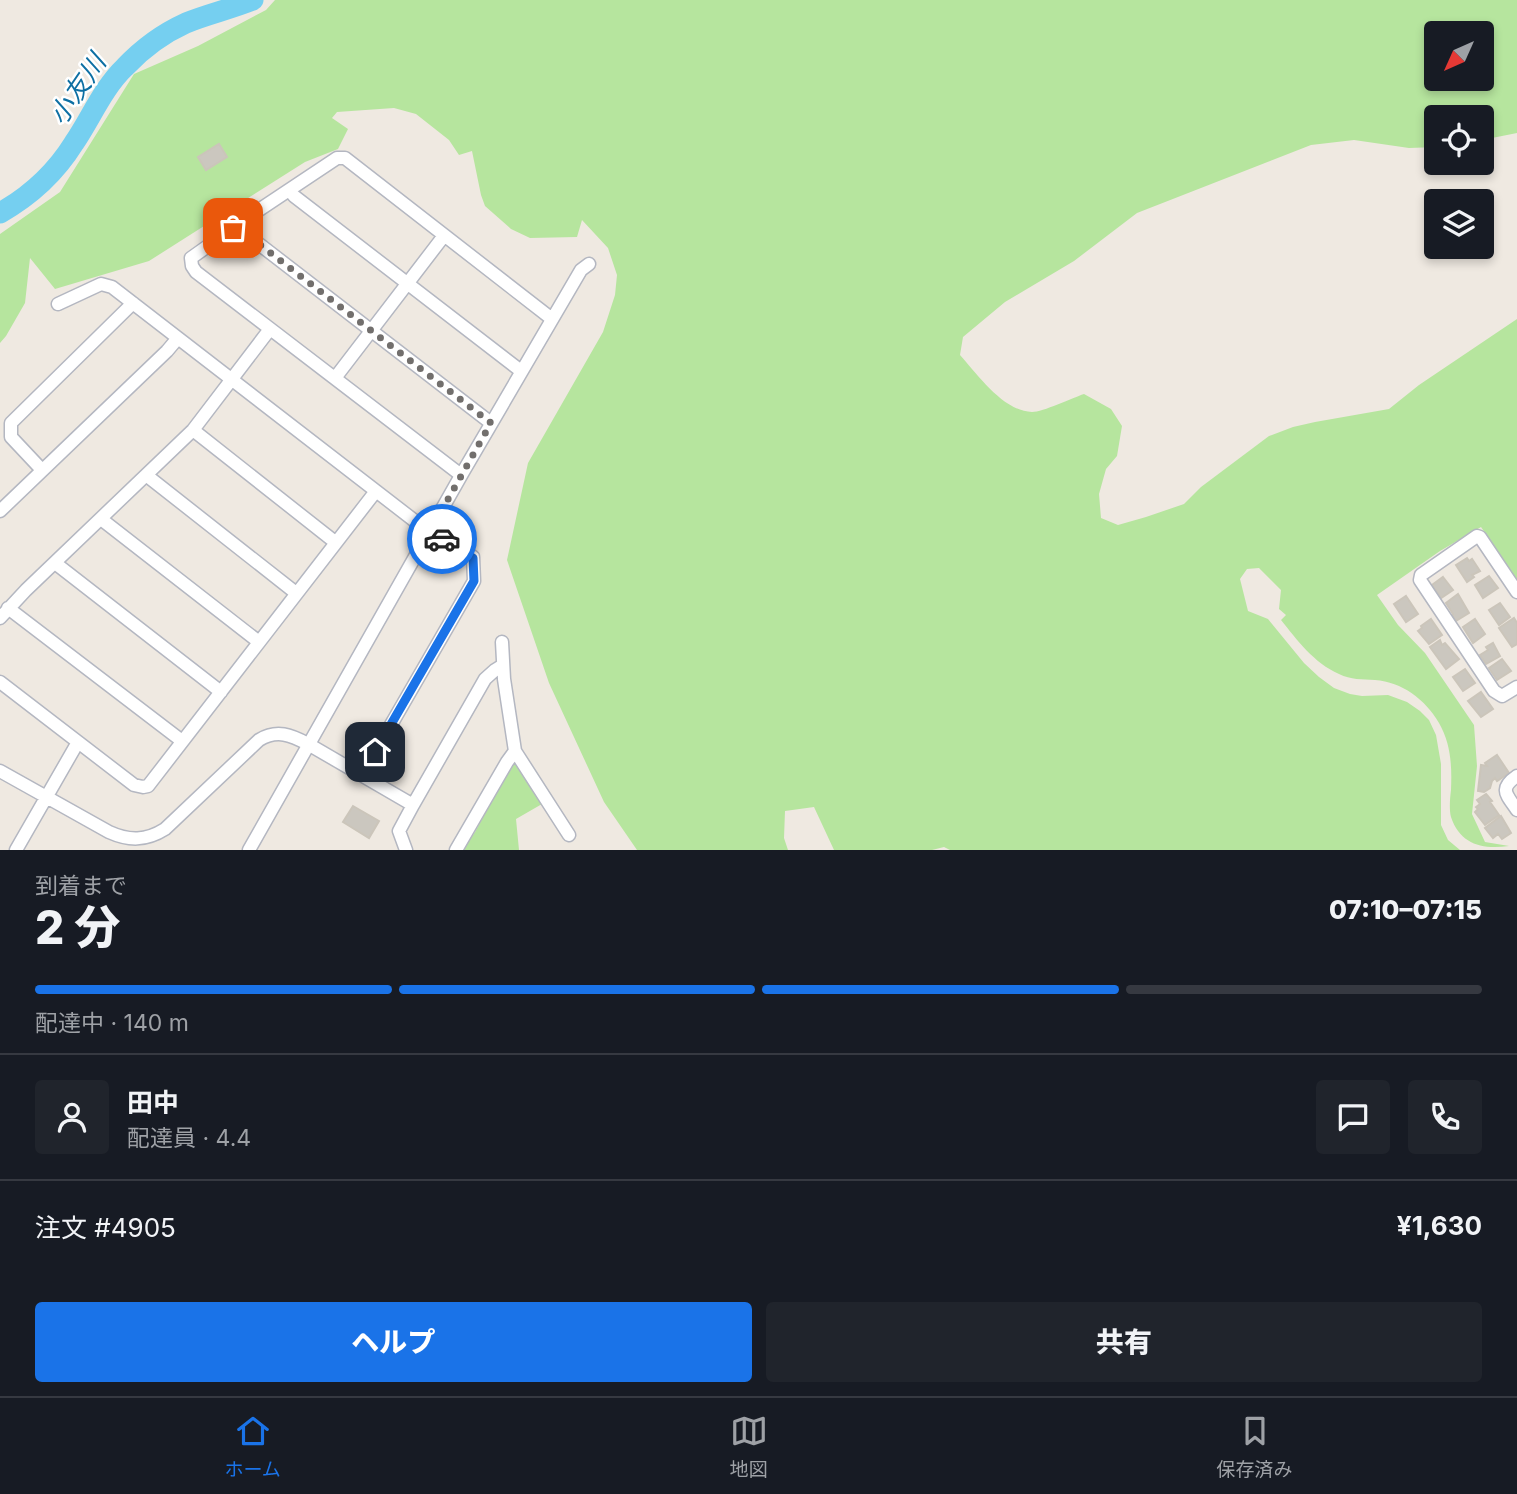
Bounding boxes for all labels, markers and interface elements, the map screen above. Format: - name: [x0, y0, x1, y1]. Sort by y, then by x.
- north arrow: [1424, 21, 1494, 91]
- map controls: [1424, 21, 1494, 259]
- water label: 小友川: [42, 46, 113, 130]
- button: locate: [1424, 105, 1494, 175]
- button: layers: [1424, 189, 1494, 259]
- pin: [203, 198, 263, 258]
- icon: bag: [214, 209, 252, 247]
- courier: [407, 504, 477, 574]
- icon: car: [423, 520, 461, 558]
- pin: [345, 722, 405, 782]
- icon: home: [356, 733, 394, 771]
- text: 到着まで: [35, 872, 127, 900]
- text: 07:10–07:15: [1329, 894, 1482, 925]
- text: 2 分: [35, 899, 120, 955]
- text: 配達中 · 140 m: [35, 1009, 189, 1037]
- button: person: [35, 1080, 109, 1154]
- button: chat: [1316, 1080, 1390, 1154]
- button: phone: [1408, 1080, 1482, 1154]
- text: 田中: [127, 1087, 179, 1118]
- text: 配達員 · 4.4: [127, 1124, 251, 1152]
- text: ¥1,630: [1397, 1210, 1482, 1241]
- text: 注文 #4905: [35, 1212, 176, 1243]
- button: ヘルプ: [35, 1302, 752, 1382]
- button: 共有: [766, 1302, 1482, 1382]
- tab: ホーム: [224, 1412, 281, 1481]
- tab: 地図: [730, 1412, 768, 1481]
- tab: 保存済み: [1217, 1412, 1293, 1481]

